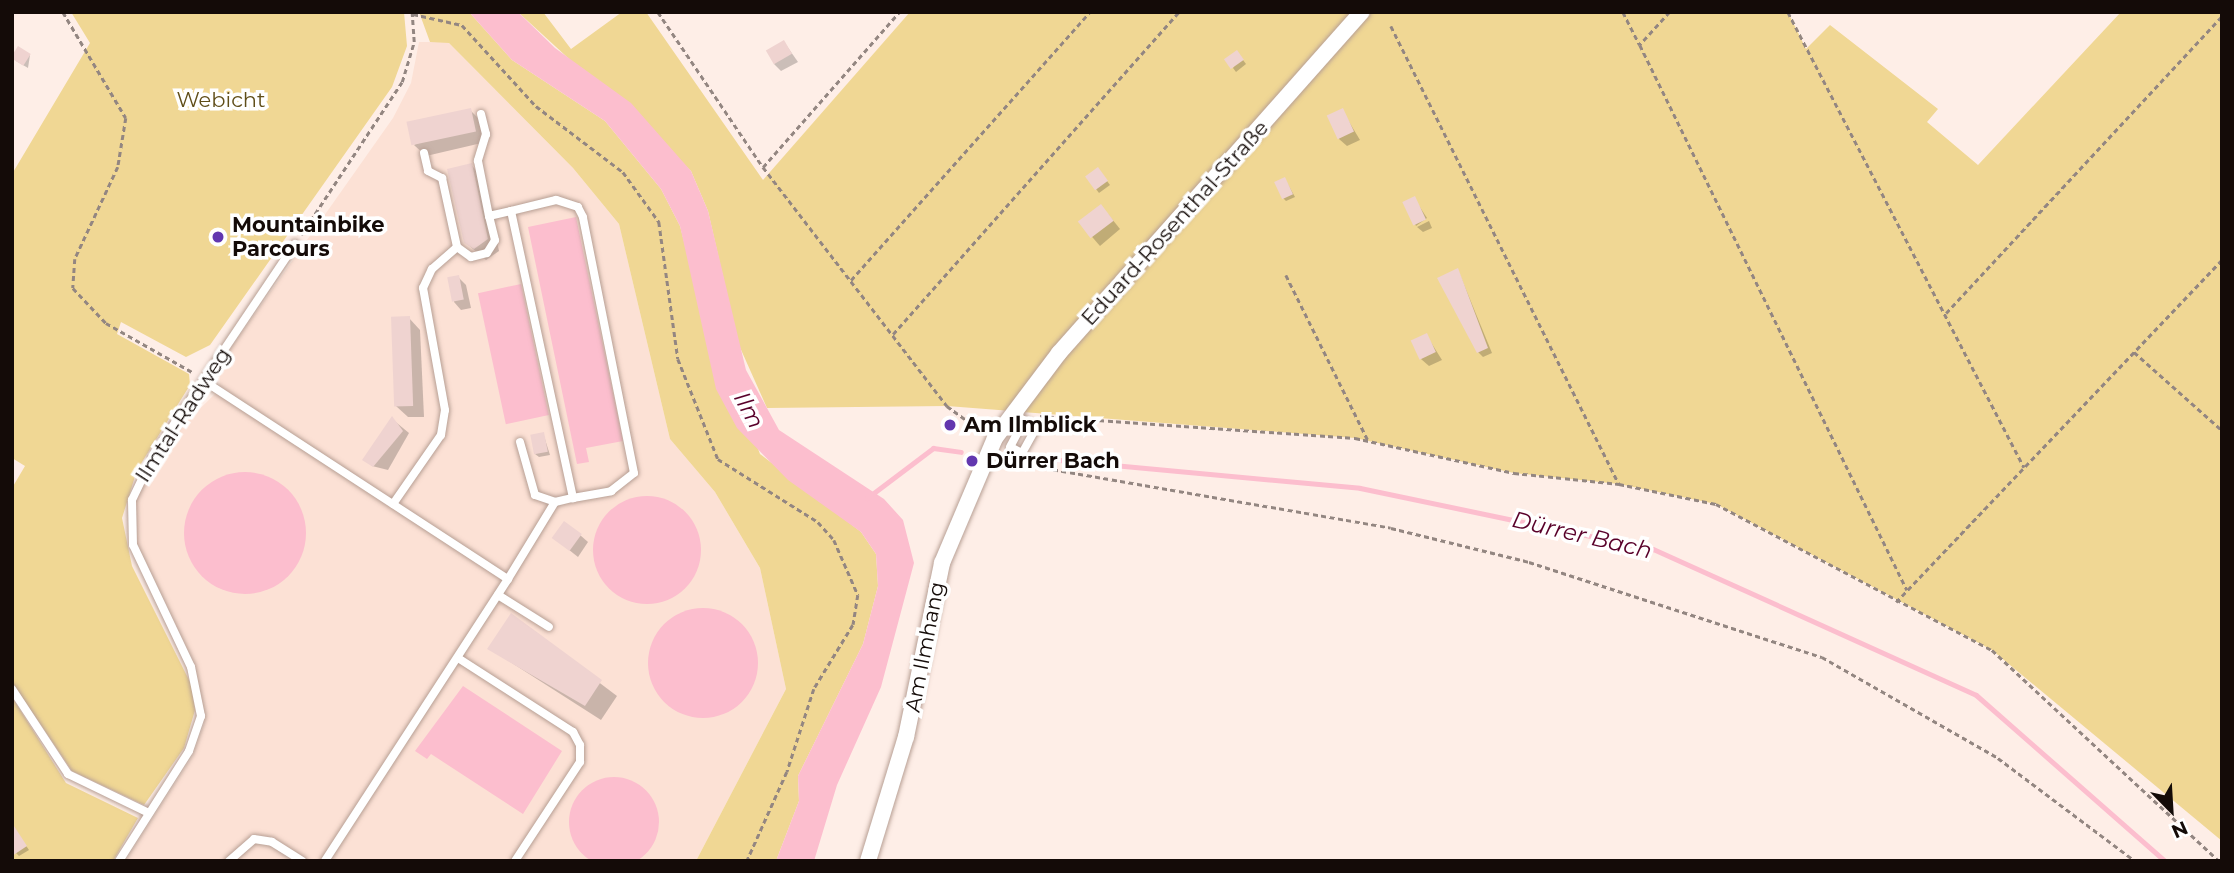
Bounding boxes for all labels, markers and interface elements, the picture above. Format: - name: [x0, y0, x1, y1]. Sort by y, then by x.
- park label: Webicht: [176, 87, 266, 113]
- street label: Eduard-Rosenthal-Straße: [1076, 115, 1274, 331]
- place label: Mountainbike Parcours: [232, 212, 385, 262]
- marker: Mountainbike Parcours: [210, 229, 226, 245]
- street label: Ilmtal-Radweg: [130, 343, 236, 487]
- water label: Ilm: [728, 387, 770, 433]
- place label: Am Ilmblick: [964, 412, 1097, 438]
- marker: Am Ilmblick: [942, 417, 958, 433]
- place label: Dürrer Bach: [986, 448, 1120, 474]
- marker: Dürrer Bach: [964, 453, 980, 469]
- water label: Dürrer Bach: [1509, 505, 1655, 565]
- street label: Am Ilmhang: [900, 580, 950, 714]
- north arrow: [2136, 775, 2206, 845]
- text: N: [2168, 816, 2191, 843]

